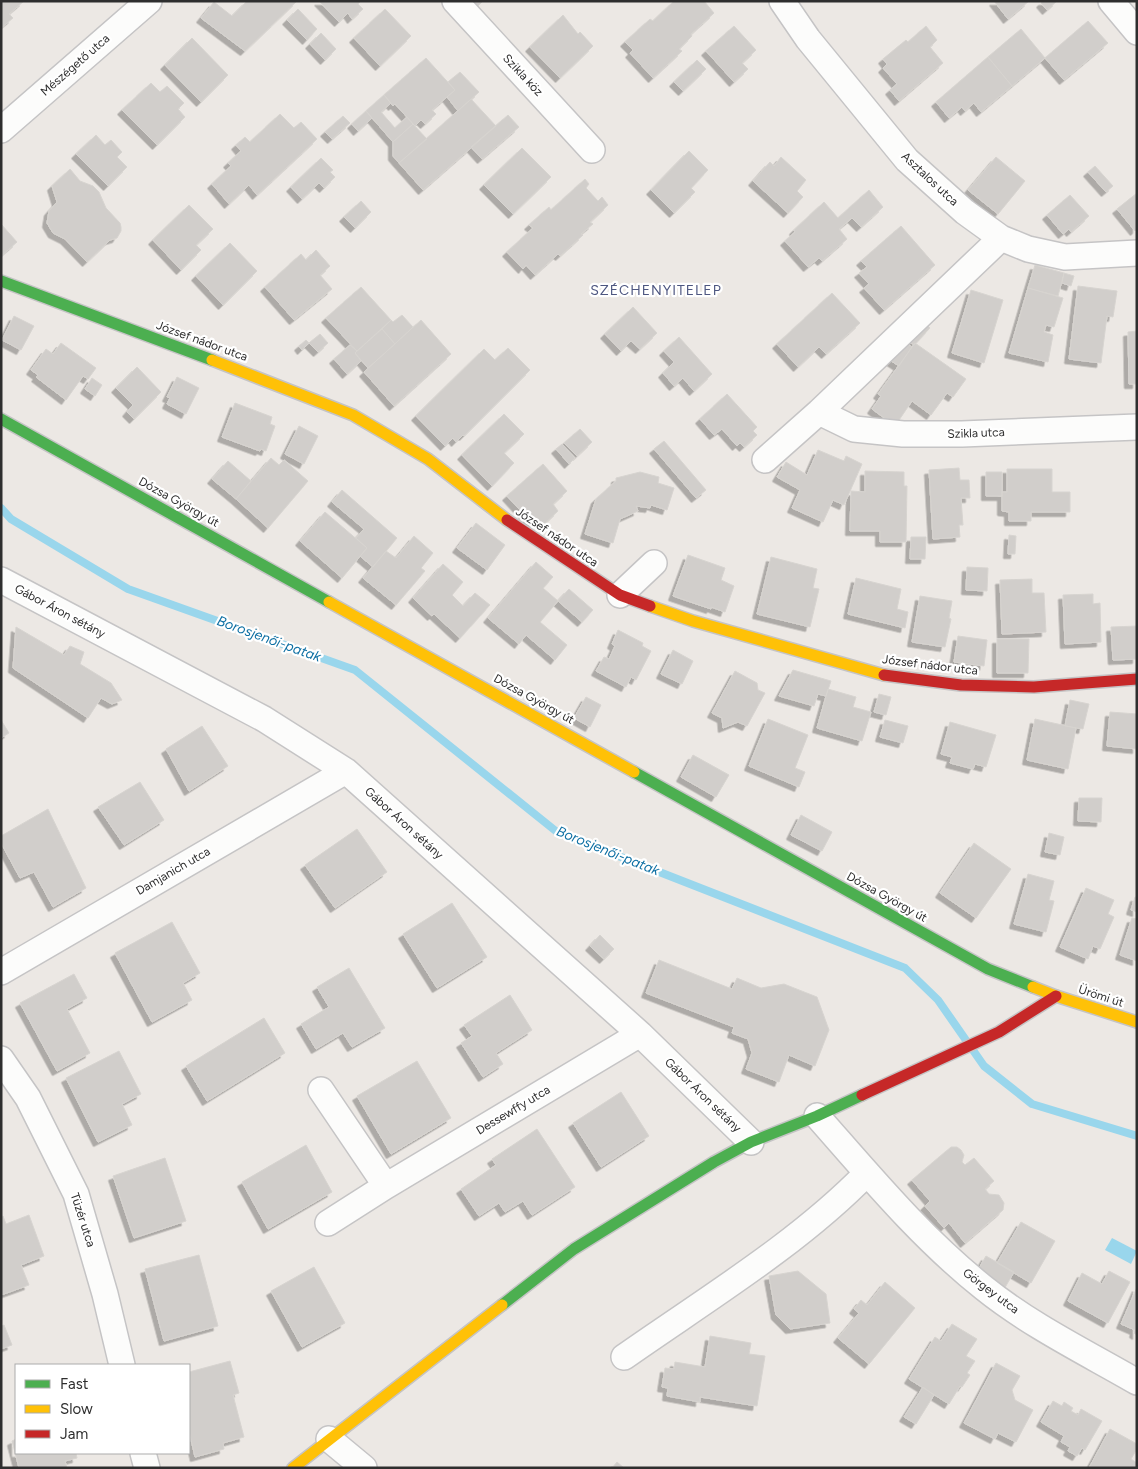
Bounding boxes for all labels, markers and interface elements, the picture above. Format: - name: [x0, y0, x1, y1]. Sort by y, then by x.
- street label: Mészégető utca: [38, 31, 112, 99]
- street label: Szikla köz: [500, 51, 546, 99]
- street label: Asztalos utca: [899, 149, 961, 209]
- district label: SZÉCHENYITELEP: [590, 282, 722, 299]
- street label: József nádor utca: [154, 318, 250, 364]
- street label: Szikla utca: [947, 425, 1005, 441]
- street label: Dózsa György út: [136, 474, 222, 530]
- street label: József nádor utca: [513, 504, 601, 570]
- street label: Gábor Áron sétány: [12, 581, 108, 641]
- water label: Borosjenői-patak: [215, 612, 324, 666]
- street label: József nádor utca: [881, 652, 979, 678]
- street label: Dózsa György út: [491, 671, 577, 727]
- street label: Gábor Áron sétány: [362, 784, 447, 862]
- water label: Borosjenői-patak: [554, 823, 663, 880]
- street label: Damjanich utca: [133, 844, 213, 898]
- street label: Dózsa György út: [844, 869, 930, 925]
- street label: Ürömi út: [1077, 982, 1126, 1010]
- street label: Gábor Áron sétány: [662, 1055, 745, 1135]
- street label: Dessewffy utca: [474, 1082, 552, 1138]
- street label: Tüzér utca: [68, 1191, 98, 1249]
- street label: Görgey utca: [960, 1265, 1022, 1317]
- legend: [15, 1364, 190, 1454]
- text: Fast: [60, 1375, 89, 1393]
- text: Slow: [60, 1400, 93, 1418]
- text: Jam: [60, 1425, 88, 1443]

